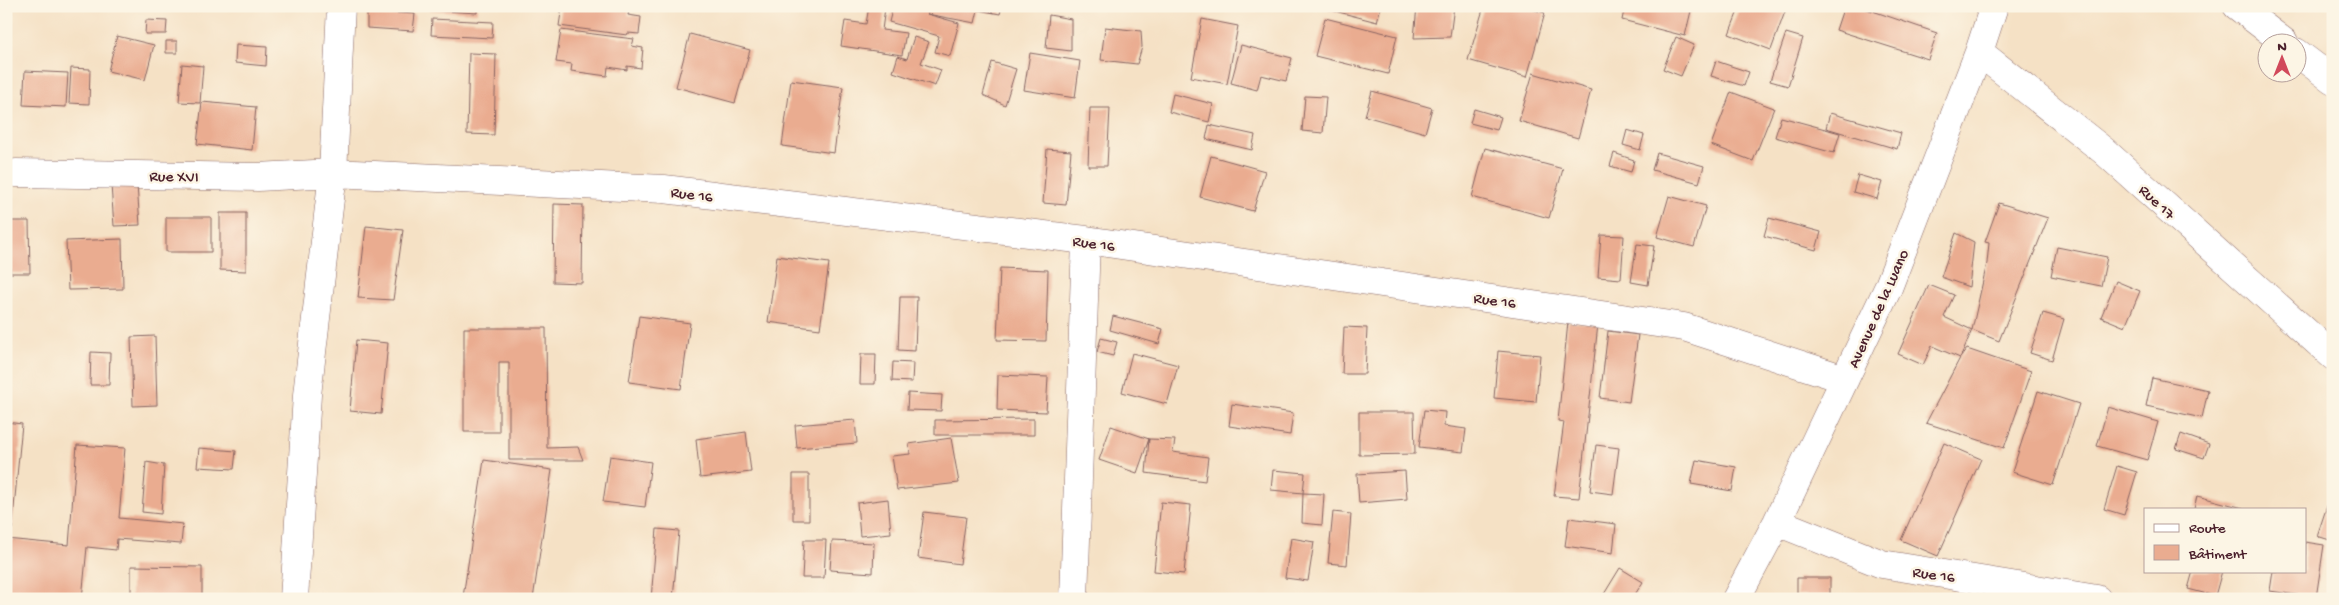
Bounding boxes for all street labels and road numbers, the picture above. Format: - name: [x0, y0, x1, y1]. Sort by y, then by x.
- street label: Rue XVI: [149, 169, 199, 188]
- street label: Rue 17: [2134, 182, 2178, 226]
- street label: Rue 16: [669, 184, 715, 209]
- street label: Rue 16: [1071, 233, 1117, 258]
- street label: Avenue de la Luano: [1846, 247, 1915, 372]
- street label: Rue 16: [1472, 290, 1518, 315]
- street label: Rue 16: [1911, 564, 1957, 589]

